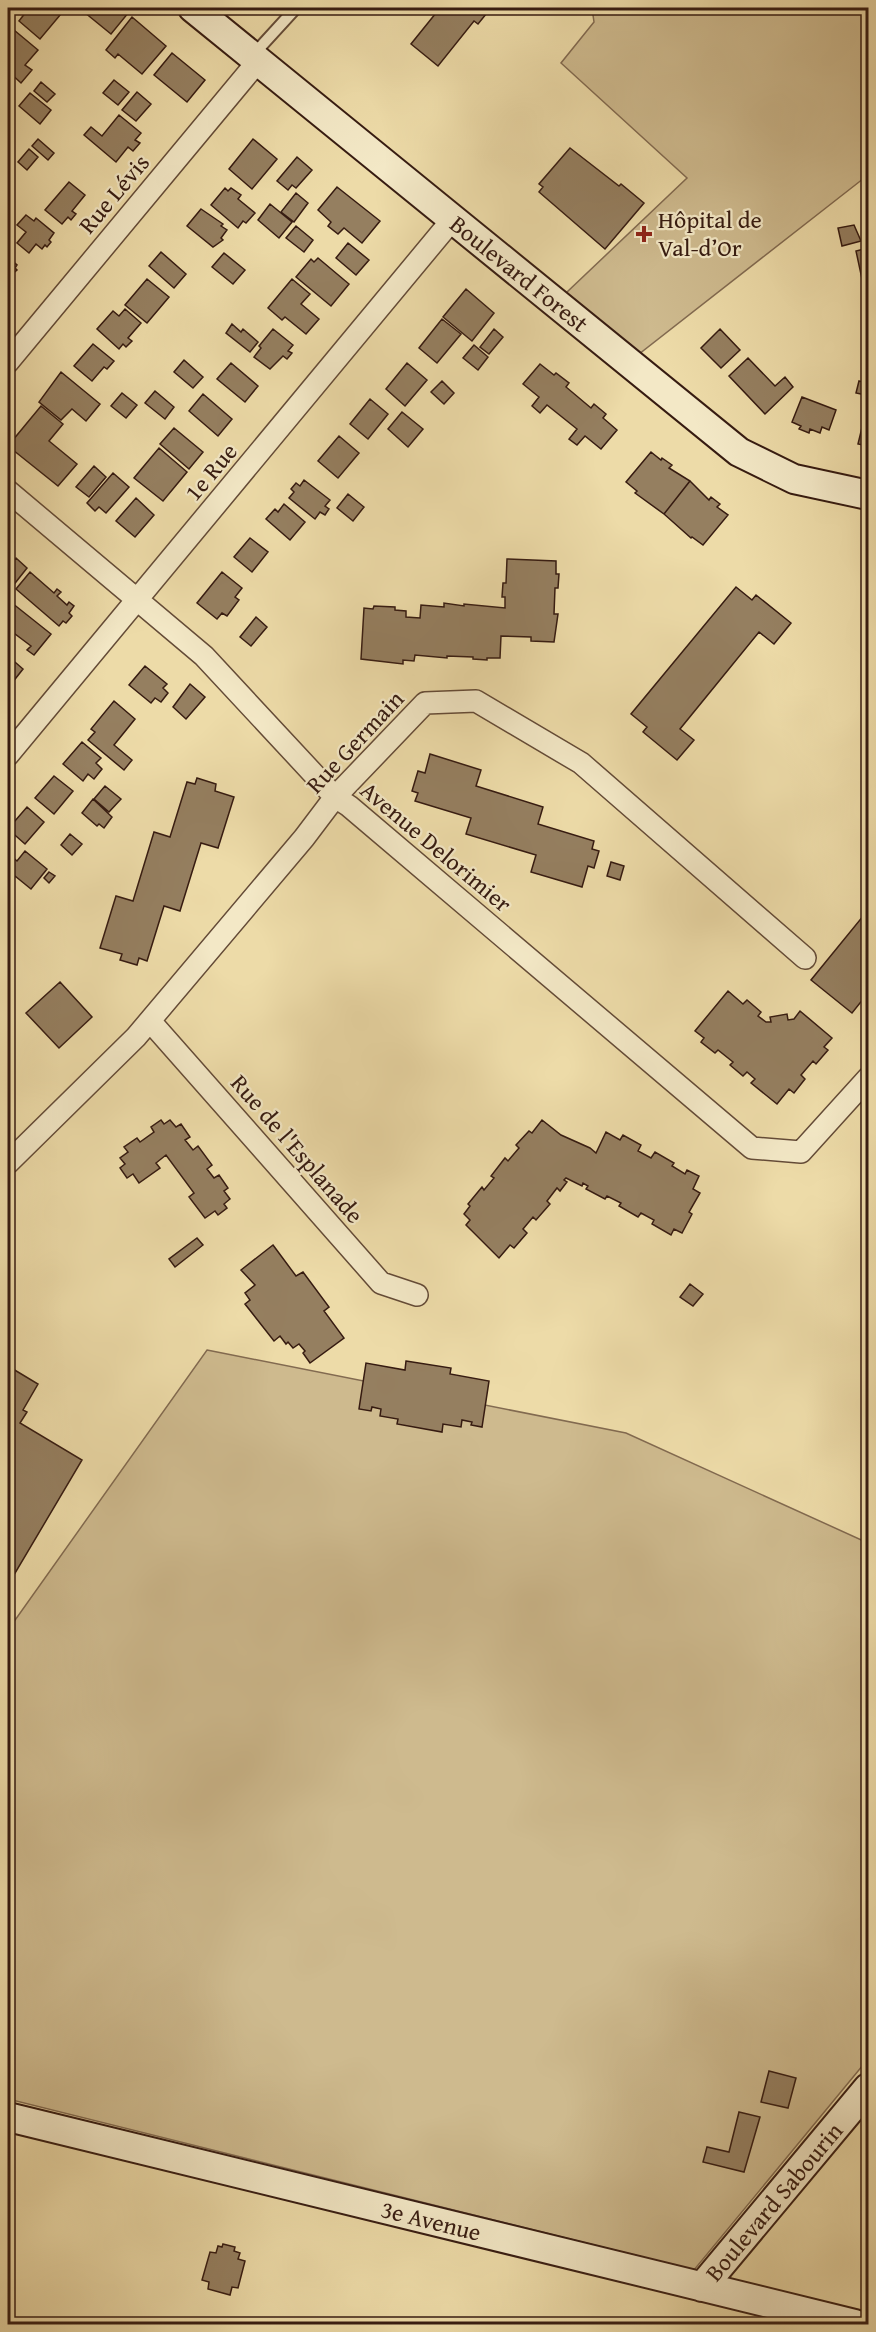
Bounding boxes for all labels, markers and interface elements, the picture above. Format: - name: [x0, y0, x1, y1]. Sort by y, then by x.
- street label: Rue Lévis: [70, 146, 157, 241]
- place label: Hôpital de Val-d’Or: [658, 202, 762, 265]
- street label: Boulevard Forest: [443, 207, 596, 341]
- marker: Hôpital de Val-d’Or: [635, 225, 653, 243]
- street label: 1e Rue: [176, 435, 245, 508]
- street label: Rue Germain: [298, 682, 412, 801]
- street label: Avenue Delorimier: [353, 773, 520, 921]
- street label: Rue de l'Esplanade: [223, 1067, 372, 1231]
- street label: Boulevard Sabourin: [696, 2114, 851, 2289]
- street label: 3e Avenue: [377, 2191, 485, 2250]

